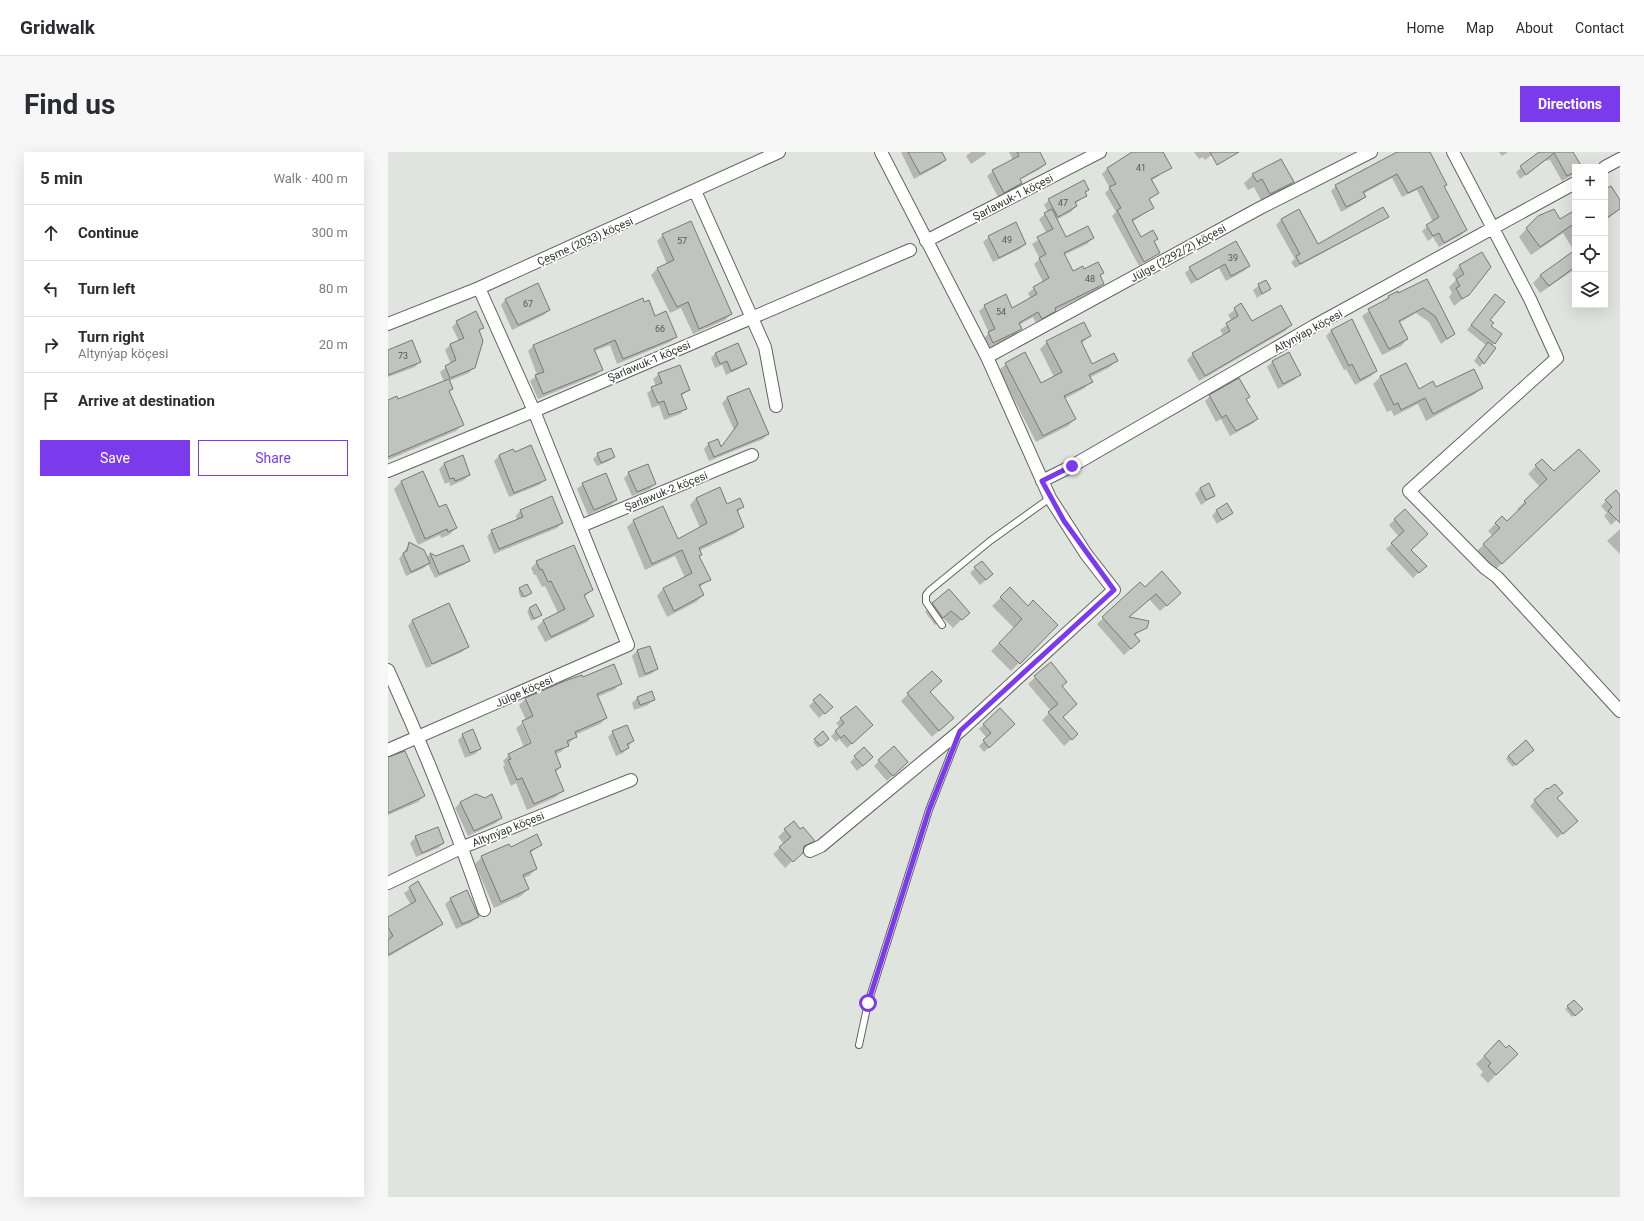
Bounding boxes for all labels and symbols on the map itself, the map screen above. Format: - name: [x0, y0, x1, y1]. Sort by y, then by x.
- house number: 41: [1136, 163, 1146, 173]
- street label: Şarlawuk-1 köçesi: [971, 172, 1056, 223]
- house number: 47: [1058, 198, 1068, 208]
- street label: Çeşme (2033) köçesi: [535, 214, 635, 268]
- street label: Jülge (2292/2) köçesi: [1128, 222, 1228, 285]
- house number: 49: [1002, 235, 1012, 245]
- house number: 57: [677, 236, 687, 246]
- house number: 39: [1228, 253, 1238, 263]
- house number: 48: [1085, 274, 1095, 284]
- house number: 67: [523, 299, 533, 309]
- house number: 54: [996, 307, 1006, 317]
- street label: Altynýap köçesi: [1272, 307, 1345, 356]
- house number: 66: [655, 324, 665, 334]
- street label: Şarlawuk-1 köçesi: [606, 338, 692, 385]
- house number: 73: [398, 351, 408, 361]
- route end: [1063, 457, 1081, 475]
- street label: Şarlawuk-2 köçesi: [623, 469, 710, 514]
- street label: Jülge köçesi: [494, 673, 555, 710]
- street label: Altynýap köçesi: [470, 809, 546, 850]
- route start: [859, 994, 877, 1012]

